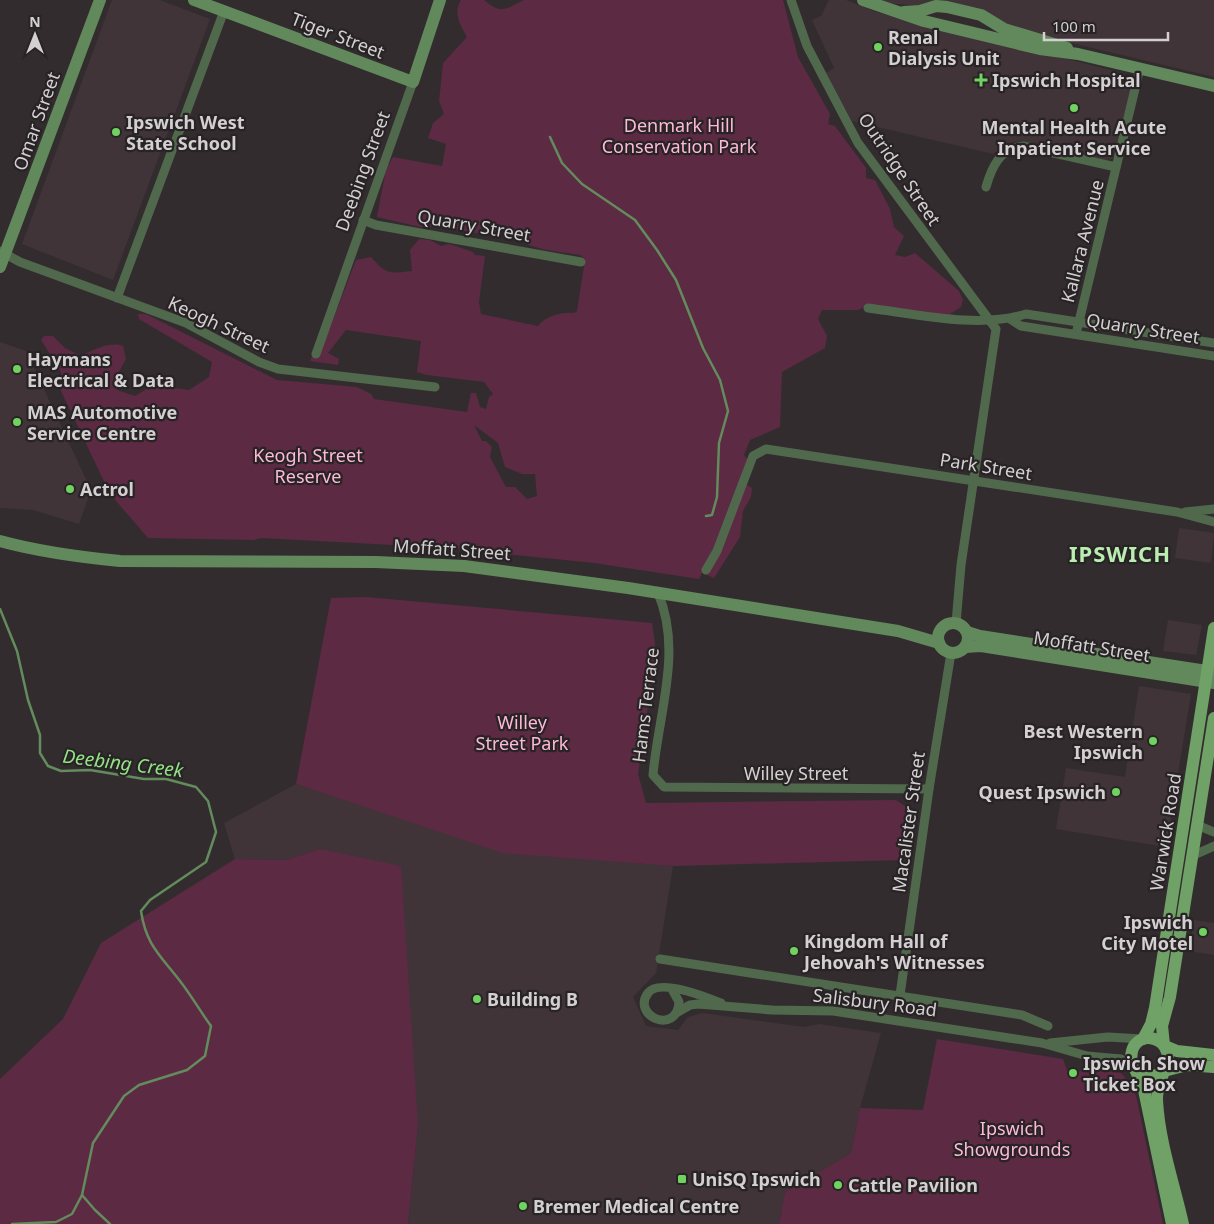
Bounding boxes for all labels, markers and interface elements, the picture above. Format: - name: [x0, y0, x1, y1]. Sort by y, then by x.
- street label: Tiger Street: [288, 6, 389, 64]
- north arrow: [10, 10, 60, 60]
- scale bar: [1044, 10, 1168, 42]
- text: N: [29, 12, 41, 31]
- text: 100 m: [1052, 16, 1096, 36]
- place label: Renal Dialysis Unit: [888, 25, 1000, 70]
- marker: Renal Dialysis Unit: [872, 41, 884, 53]
- street label: Omar Street: [7, 68, 65, 174]
- place label: Ipswich Hospital: [992, 68, 1141, 92]
- marker: Ipswich Hospital: [974, 73, 988, 87]
- marker: Mental Health Acute Inpatient Service: [1068, 102, 1080, 114]
- street label: Deebing Street: [329, 107, 395, 234]
- street label: Outridge Street: [853, 108, 947, 230]
- place label: Ipswich West State School: [126, 110, 245, 155]
- park label: Denmark Hill Conservation Park: [602, 113, 757, 158]
- place label: Mental Health Acute Inpatient Service: [982, 115, 1166, 160]
- marker: Ipswich West State School: [110, 126, 122, 138]
- street label: Kallara Avenue: [1055, 177, 1109, 305]
- street label: Quarry Street: [416, 203, 533, 247]
- street label: Keogh Street: [164, 290, 274, 358]
- street label: Quarry Street: [1085, 307, 1202, 349]
- place label: Haymans Electrical & Data: [27, 347, 175, 392]
- marker: Haymans Electrical & Data: [11, 363, 23, 375]
- place label: MAS Automotive Service Centre: [27, 400, 177, 445]
- marker: MAS Automotive Service Centre: [11, 416, 23, 428]
- park label: Keogh Street Reserve: [253, 443, 363, 488]
- street label: Park Street: [938, 447, 1034, 485]
- place label: Actrol: [80, 477, 134, 501]
- marker: Actrol: [64, 483, 76, 495]
- street label: Moffatt Street: [392, 533, 512, 565]
- district label: IPSWICH: [1069, 538, 1171, 568]
- street label: Moffatt Street: [1032, 625, 1152, 667]
- street label: Hams Terrace: [626, 646, 664, 764]
- park label: Willey Street Park: [476, 710, 569, 755]
- place label: Best Western Ipswich: [1024, 719, 1143, 764]
- marker: Best Western Ipswich: [1147, 735, 1159, 747]
- water label: Deebing Creek: [61, 743, 185, 783]
- street label: Macalister Street: [886, 749, 930, 894]
- street label: Willey Street: [744, 761, 849, 785]
- street label: Warwick Road: [1144, 771, 1186, 893]
- place label: Quest Ipswich: [979, 780, 1106, 804]
- marker: Quest Ipswich: [1110, 786, 1122, 798]
- place label: Ipswich City Motel: [1101, 910, 1193, 955]
- marker: Ipswich City Motel: [1197, 926, 1209, 938]
- place label: Kingdom Hall of Jehovah's Witnesses: [802, 929, 985, 974]
- marker: Kingdom Hall of Jehovah's Witnesses: [788, 945, 800, 957]
- street label: Salisbury Road: [812, 982, 938, 1022]
- place label: Building B: [487, 987, 578, 1011]
- marker: Building B: [471, 993, 483, 1005]
- place label: Ipswich Show Ticket Box: [1083, 1051, 1205, 1096]
- marker: Ipswich Show Ticket Box: [1067, 1067, 1079, 1079]
- park label: Ipswich Showgrounds: [954, 1116, 1070, 1161]
- place label: UniSQ Ipswich: [692, 1167, 821, 1191]
- marker: UniSQ Ipswich: [676, 1173, 688, 1185]
- place label: Cattle Pavilion: [848, 1173, 978, 1197]
- marker: Cattle Pavilion: [832, 1179, 844, 1191]
- place label: Bremer Medical Centre: [533, 1194, 739, 1218]
- marker: Bremer Medical Centre: [517, 1200, 529, 1212]

